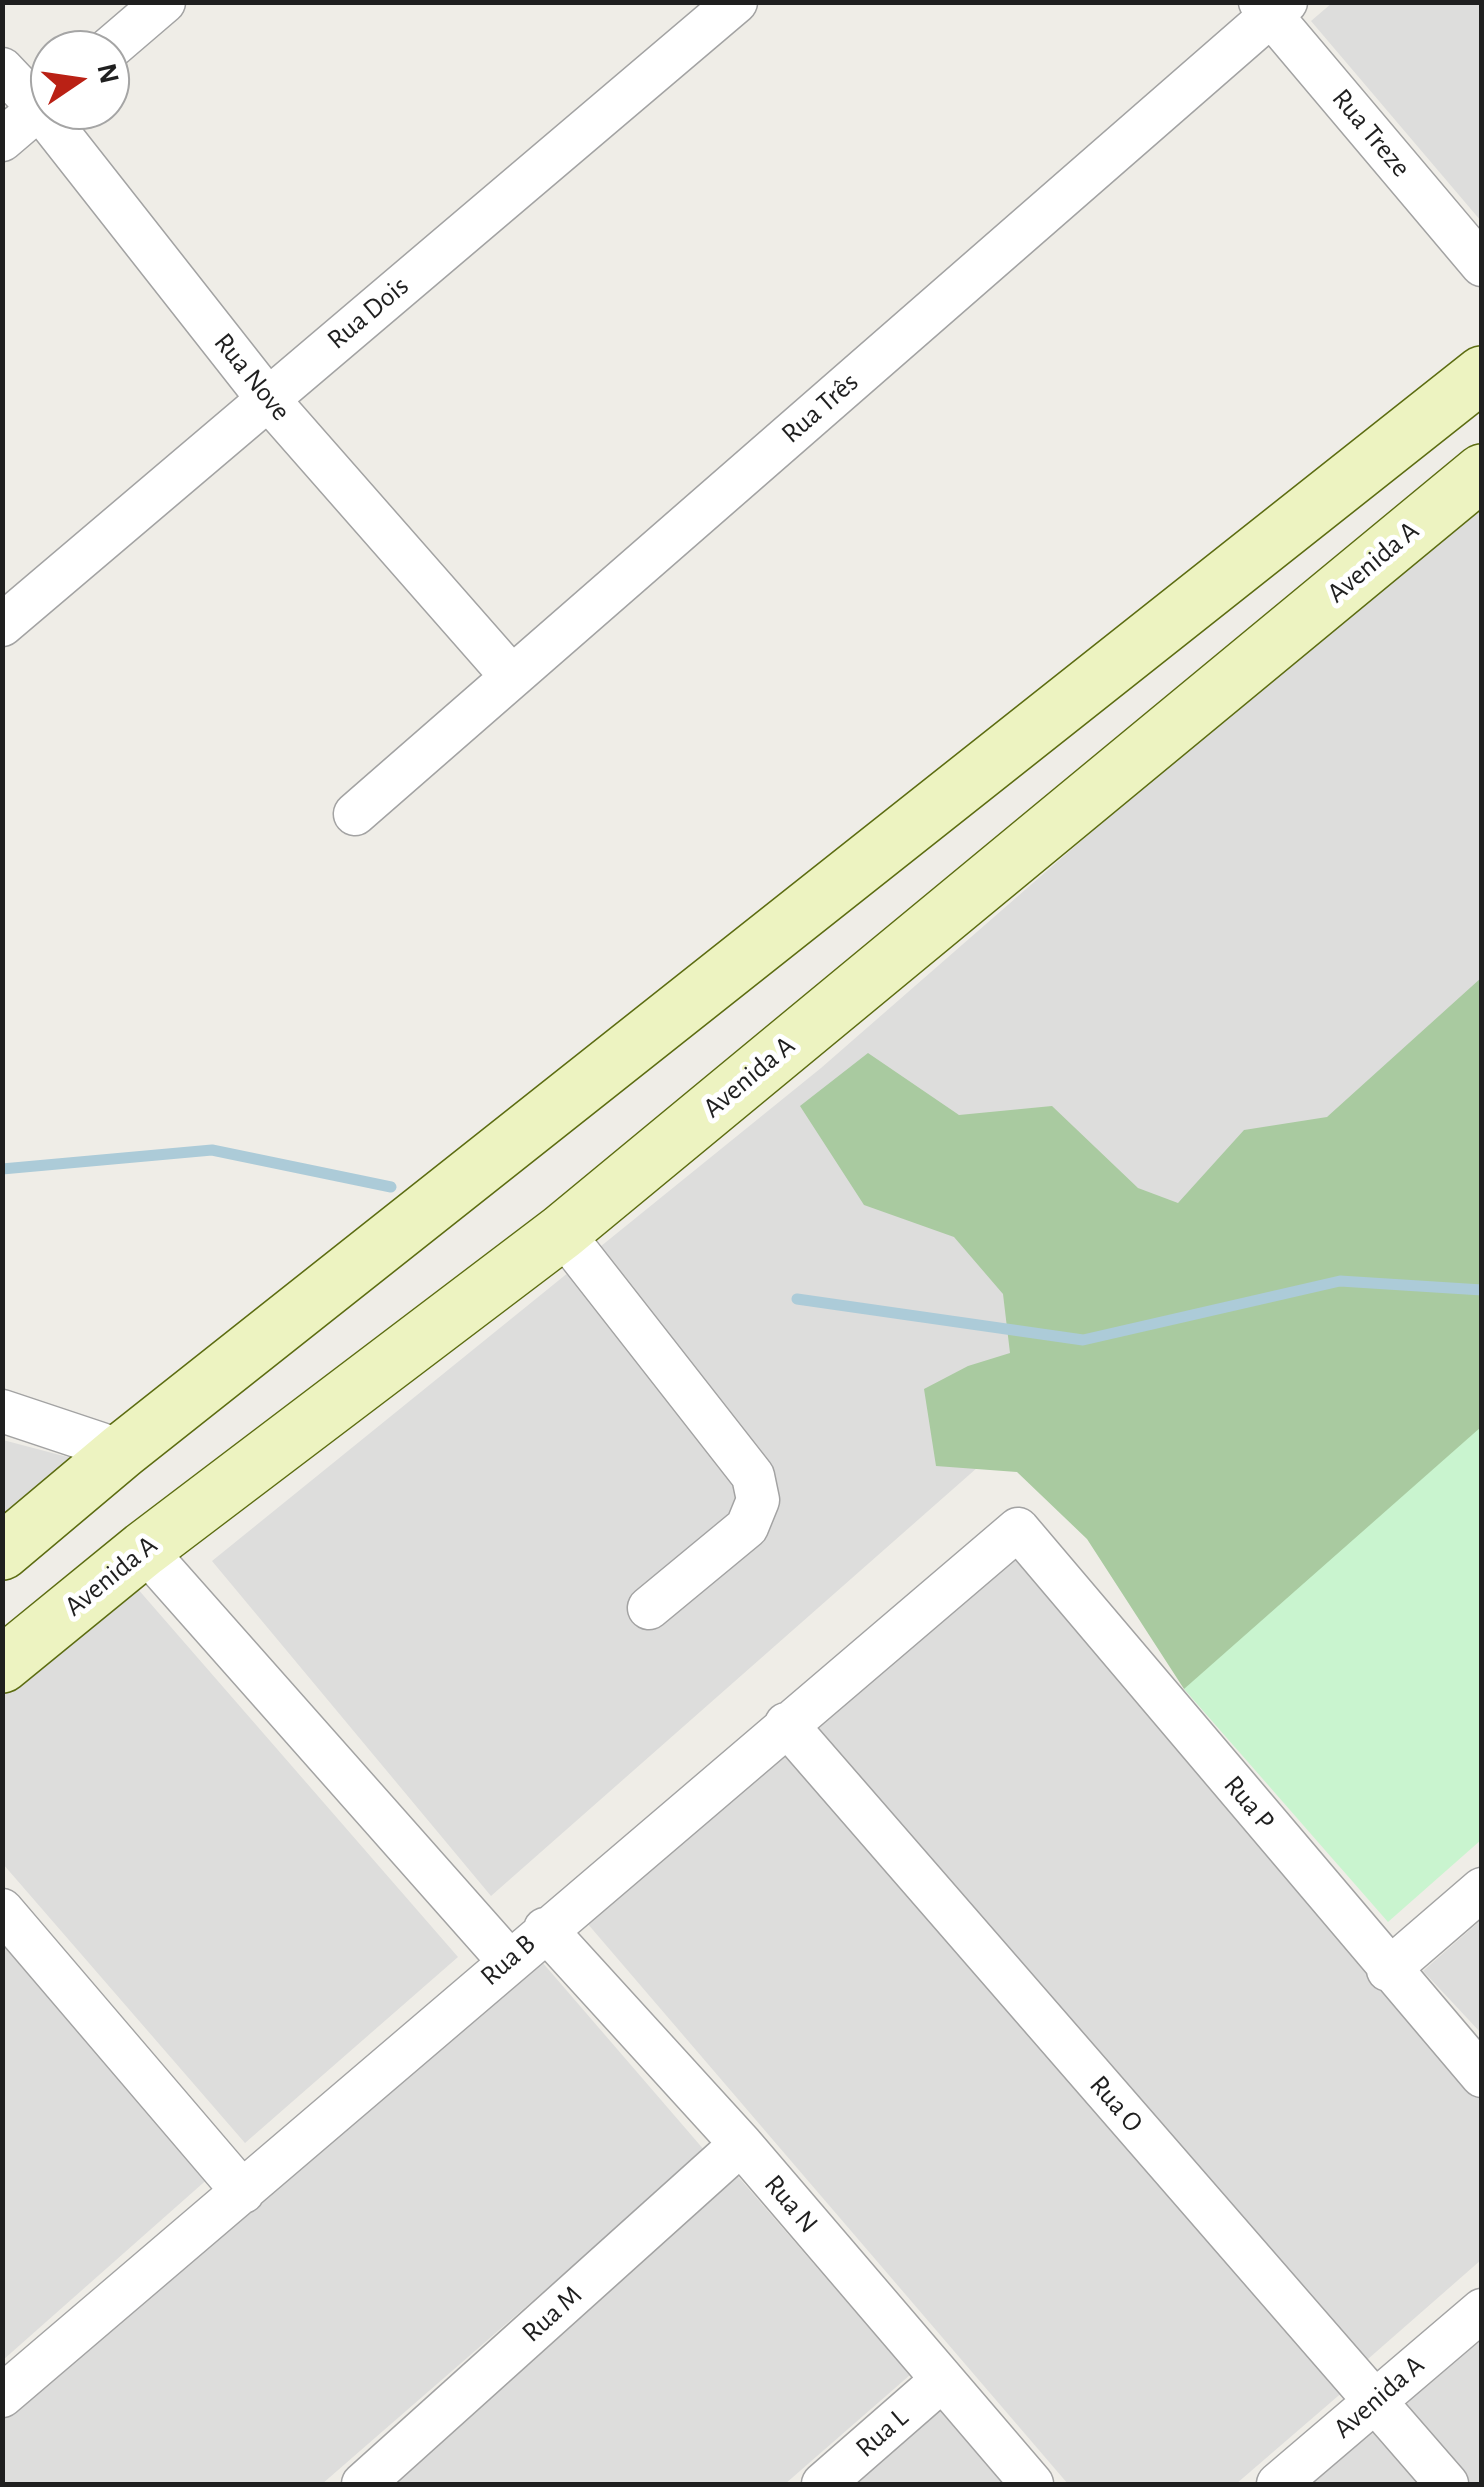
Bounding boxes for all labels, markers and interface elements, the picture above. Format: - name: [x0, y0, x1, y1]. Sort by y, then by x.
- north arrow: [30, 30, 130, 130]
- text: N: [91, 61, 123, 86]
- street label: Rua Treze: [1324, 82, 1418, 184]
- street label: Rua Dois: [321, 269, 415, 357]
- street label: Rua Nove: [207, 326, 297, 428]
- street label: Rua Três: [775, 365, 865, 451]
- street label: Avenida A: [1320, 514, 1426, 610]
- street label: Avenida A: [696, 1029, 802, 1125]
- street label: Avenida A: [58, 1528, 164, 1624]
- street label: Rua P: [1216, 1769, 1282, 1837]
- street label: Rua B: [474, 1927, 542, 1993]
- street label: Rua O: [1082, 2069, 1150, 2139]
- street label: Rua N: [757, 2168, 825, 2240]
- street label: Rua M: [515, 2278, 589, 2350]
- street label: Avenida A: [1327, 2348, 1431, 2446]
- street label: Rua L: [849, 2401, 915, 2465]

